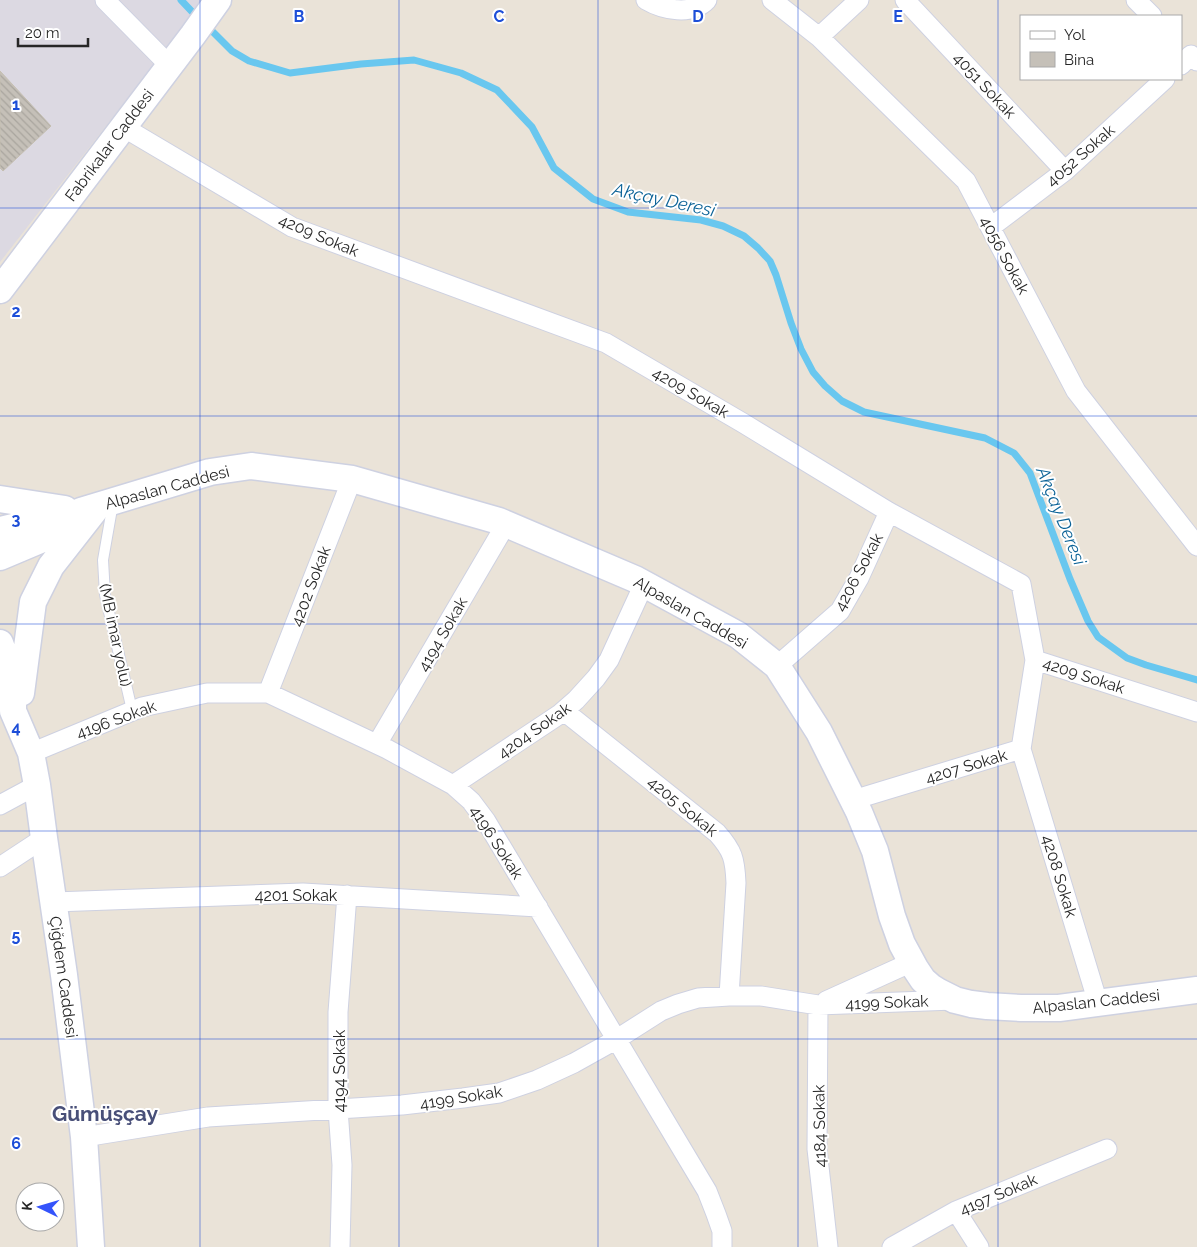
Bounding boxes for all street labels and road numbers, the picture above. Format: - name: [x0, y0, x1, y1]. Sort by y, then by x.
- street label: 4051 Sokak: [949, 48, 1020, 123]
- street label: Fabrikalar Caddesi: [61, 85, 158, 205]
- street label: 4052 Sokak: [1042, 120, 1119, 190]
- street label: 4209 Sokak: [276, 210, 362, 261]
- street label: 4056 Sokak: [976, 213, 1033, 298]
- street label: 4209 Sokak: [649, 363, 733, 422]
- street label: Alpaslan Caddesi: [103, 462, 231, 513]
- street label: 4206 Sokak: [830, 530, 887, 614]
- street label: 4202 Sokak: [287, 543, 335, 629]
- street label: Alpaslan Caddesi: [630, 572, 751, 653]
- street label: (MB imar yolu): [95, 582, 136, 688]
- street label: 4194 Sokak: [414, 593, 472, 675]
- street label: 4209 Sokak: [1040, 653, 1128, 698]
- street label: 4196 Sokak: [74, 696, 159, 743]
- street label: 4204 Sokak: [494, 698, 575, 762]
- street label: 4207 Sokak: [923, 745, 1010, 788]
- street label: 4205 Sokak: [644, 772, 722, 841]
- street label: 4196 Sokak: [466, 802, 528, 883]
- street label: 4208 Sokak: [1038, 833, 1081, 920]
- street label: 4201 Sokak: [255, 886, 338, 905]
- street label: Çiğdem Caddesi: [46, 915, 81, 1039]
- street label: Alpaslan Caddesi: [1031, 985, 1161, 1018]
- street label: 4199 Sokak: [845, 992, 929, 1013]
- street label: 4194 Sokak: [330, 1029, 349, 1112]
- street label: 4199 Sokak: [418, 1082, 504, 1113]
- street label: 4184 Sokak: [809, 1084, 830, 1168]
- street label: 4197 Sokak: [957, 1169, 1040, 1219]

